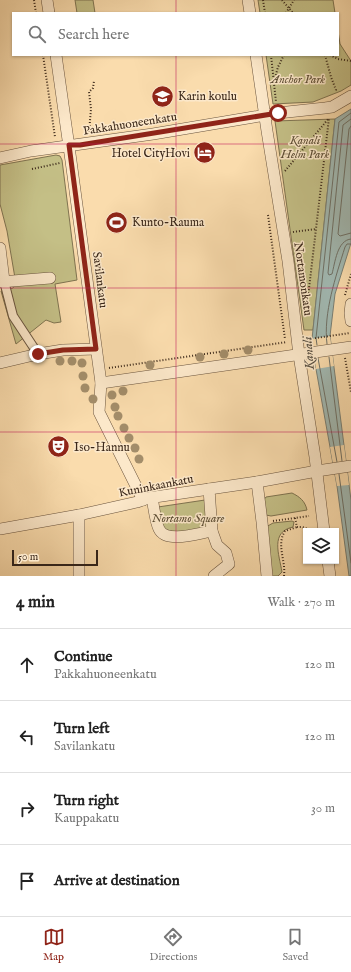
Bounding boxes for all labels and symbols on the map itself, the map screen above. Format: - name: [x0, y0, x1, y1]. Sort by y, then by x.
- park label: Anchor Park: [269, 72, 325, 87]
- school or university icon: Karin koulu: [150, 83, 176, 109]
- place label: Karin koulu: [178, 89, 237, 104]
- route start: [269, 104, 287, 122]
- street label: Pakkahuoneenkatu: [82, 109, 178, 139]
- park label: Kanali Helm Park: [280, 133, 329, 162]
- hotel icon: Hotel CityHovi: [192, 140, 218, 166]
- place label: Hotel CityHovi: [111, 146, 190, 161]
- sports icon: Kunto-Rauma: [103, 209, 129, 235]
- place label: Kunto-Rauma: [132, 215, 205, 230]
- street label: Nortamonkatu: [290, 241, 316, 317]
- street label: Savilankatu: [89, 251, 111, 309]
- water label: Kanali: [299, 335, 319, 371]
- route end: [29, 345, 47, 363]
- theatre icon: Iso-Hannu: [45, 434, 71, 460]
- place label: Iso-Hannu: [74, 440, 130, 455]
- street label: Kuninkaankatu: [117, 471, 195, 501]
- park label: Nortamo Square: [152, 511, 224, 526]
- scale bar: [12, 548, 98, 567]

